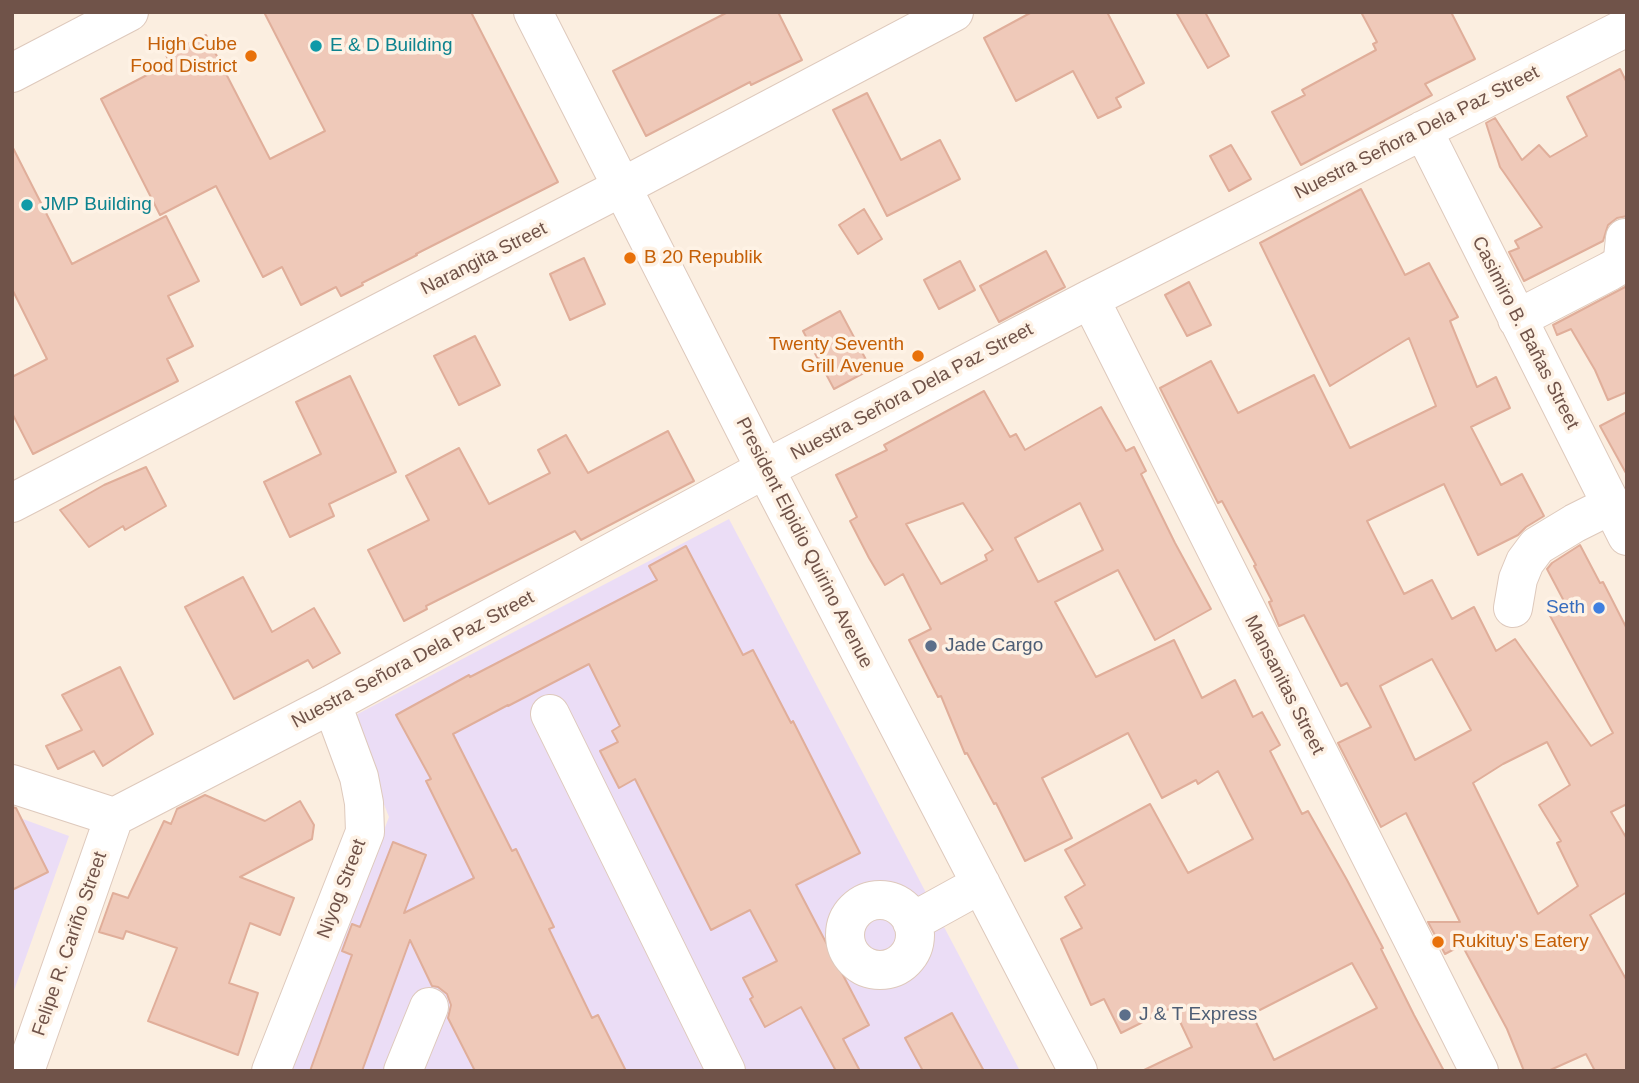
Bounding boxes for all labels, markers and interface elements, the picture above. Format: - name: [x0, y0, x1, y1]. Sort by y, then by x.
- place label: High Cube Food District: [130, 34, 237, 78]
- place label: E & D Building: [330, 35, 453, 57]
- marker: E & D Building: [308, 38, 324, 54]
- marker: High Cube Food District: [243, 48, 259, 64]
- street label: Nuestra Señora Dela Paz Street: [1291, 61, 1543, 205]
- place label: JMP Building: [41, 194, 152, 216]
- marker: JMP Building: [19, 197, 35, 213]
- street label: Narangita Street: [417, 217, 551, 301]
- street label: Casimiro B. Bañas Street: [1466, 233, 1584, 433]
- place label: B 20 Republik: [644, 247, 762, 269]
- marker: B 20 Republik: [622, 250, 638, 266]
- street label: Nuestra Señora Dela Paz Street: [787, 318, 1037, 466]
- place label: Twenty Seventh Grill Avenue: [769, 334, 904, 378]
- marker: Twenty Seventh Grill Avenue: [910, 348, 926, 364]
- street label: President Elpidio Quirino Avenue: [731, 414, 877, 672]
- street label: Nuestra Señora Dela Paz Street: [288, 586, 538, 734]
- place label: Seth: [1546, 597, 1585, 619]
- marker: Seth: [1591, 600, 1607, 616]
- street label: Mansanitas Street: [1239, 612, 1329, 758]
- place label: Jade Cargo: [945, 635, 1043, 657]
- marker: Jade Cargo: [923, 638, 939, 654]
- street label: Niyog Street: [313, 836, 371, 942]
- street label: Felipe R. Cariño Street: [28, 849, 112, 1039]
- place label: Rukituy's Eatery: [1452, 931, 1589, 953]
- marker: Rukituy's Eatery: [1430, 934, 1446, 950]
- place label: J & T Express: [1139, 1004, 1257, 1026]
- marker: J & T Express: [1117, 1007, 1133, 1023]

